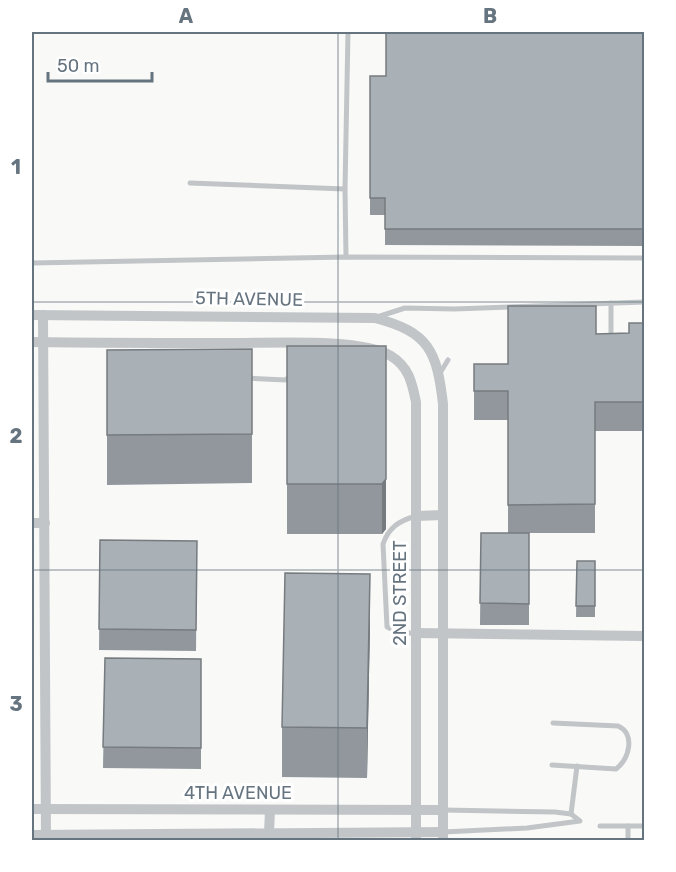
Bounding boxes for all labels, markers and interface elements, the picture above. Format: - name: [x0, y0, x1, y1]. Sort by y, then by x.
- text: A: [179, 4, 194, 28]
- text: B: [483, 4, 497, 28]
- scale bar: [48, 45, 152, 83]
- text: 50 m: [57, 55, 100, 77]
- text: 1: [11, 155, 21, 179]
- street label: 5TH AVENUE: [195, 287, 303, 311]
- text: 2: [10, 424, 23, 448]
- street label: 2ND STREET: [389, 540, 411, 646]
- text: 3: [9, 692, 23, 716]
- street label: 4TH AVENUE: [184, 782, 292, 804]

